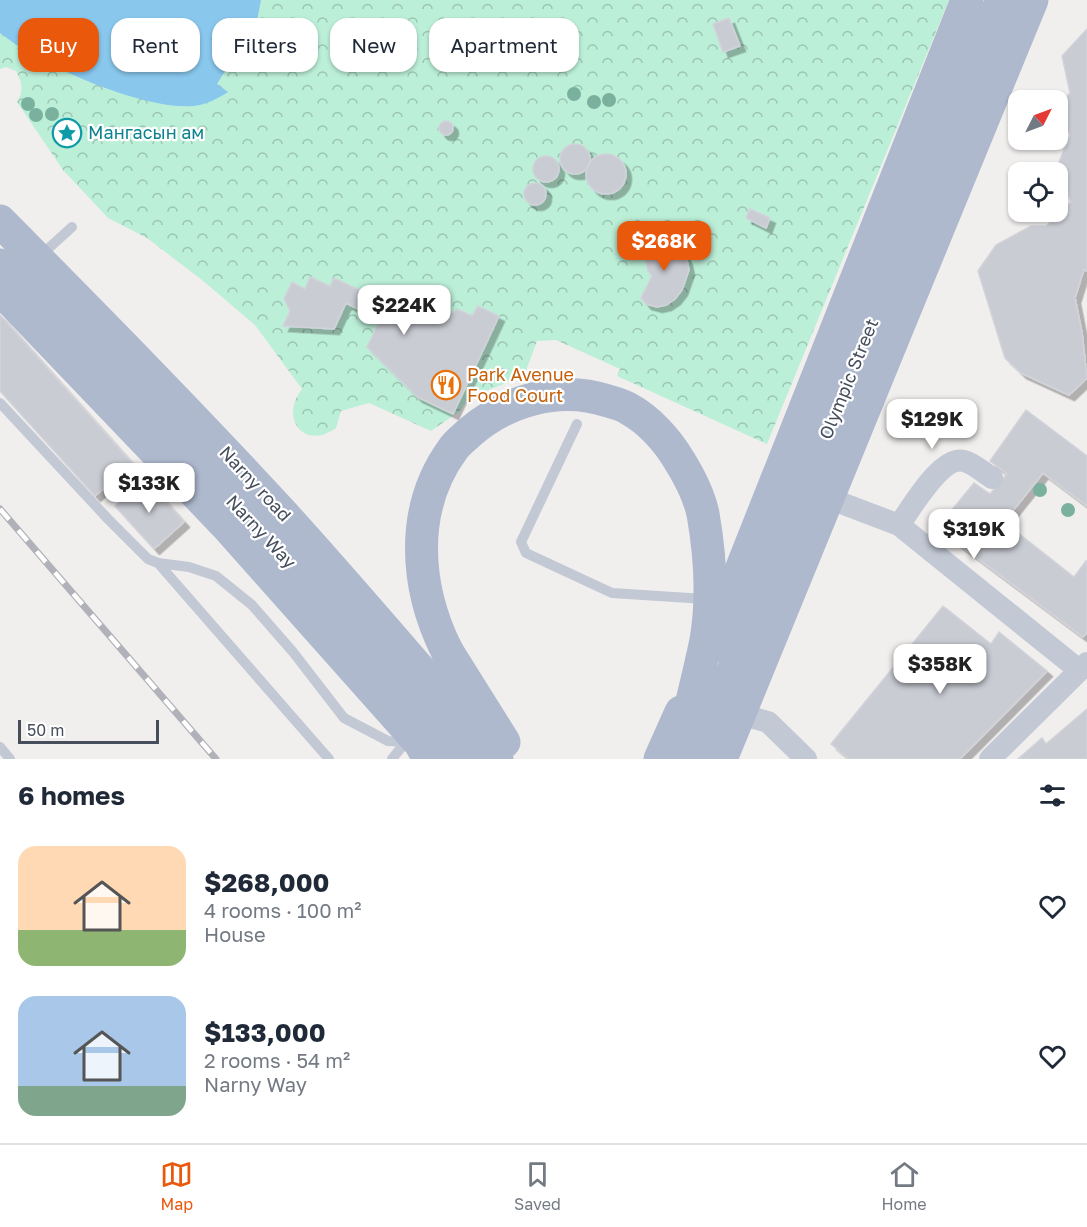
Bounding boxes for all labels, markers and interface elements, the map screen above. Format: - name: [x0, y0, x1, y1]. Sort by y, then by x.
- chip: Buy: [18, 18, 99, 72]
- chip: Rent: [111, 18, 200, 72]
- chip: Filters: [212, 18, 318, 72]
- chip: New: [330, 18, 417, 72]
- chip: Apartment: [429, 18, 579, 72]
- north arrow: [1008, 90, 1068, 150]
- map controls: [1008, 90, 1068, 222]
- place icon: Мангасын ам: [51, 117, 83, 149]
- place label: Мангасын ам: [88, 121, 204, 143]
- button: locate: [1008, 162, 1068, 222]
- pin: $268K: [622, 221, 706, 272]
- text: $268K: [631, 228, 697, 252]
- pin: $224K: [362, 285, 446, 336]
- text: $224K: [372, 292, 436, 316]
- street label: Olympic Street: [814, 315, 882, 442]
- place label: Park Avenue Food Court: [467, 363, 574, 406]
- restaurant icon: Park Avenue Food Court: [430, 369, 462, 401]
- pin: $129K: [890, 399, 974, 450]
- text: $129K: [900, 406, 964, 430]
- street label: Narny road: [215, 441, 296, 526]
- pin: $133K: [107, 463, 191, 514]
- text: $133K: [118, 470, 180, 494]
- street label: Narny Way: [222, 490, 301, 573]
- pin: $319K: [932, 509, 1016, 560]
- text: $319K: [942, 516, 1006, 540]
- pin: $358K: [898, 644, 982, 695]
- text: $358K: [907, 651, 973, 675]
- scale bar: [18, 717, 159, 744]
- text: 50 m: [27, 720, 64, 740]
- icon: filters: [1036, 779, 1069, 812]
- text: 6 homes: [18, 780, 125, 811]
- text: $268,000: [204, 867, 329, 898]
- icon: home: [66, 870, 138, 942]
- icon: heart: [1036, 890, 1069, 923]
- text: 4 rooms · 100 m²: [204, 898, 362, 922]
- text: House: [204, 922, 266, 946]
- text: $133,000: [204, 1017, 326, 1048]
- icon: home: [66, 1020, 138, 1092]
- icon: heart: [1036, 1040, 1069, 1073]
- text: 2 rooms · 54 m²: [204, 1048, 350, 1072]
- text: Narny Way: [204, 1072, 307, 1096]
- tab: Map: [160, 1158, 193, 1214]
- tab: Saved: [514, 1158, 561, 1214]
- tab: Home: [881, 1158, 927, 1214]

